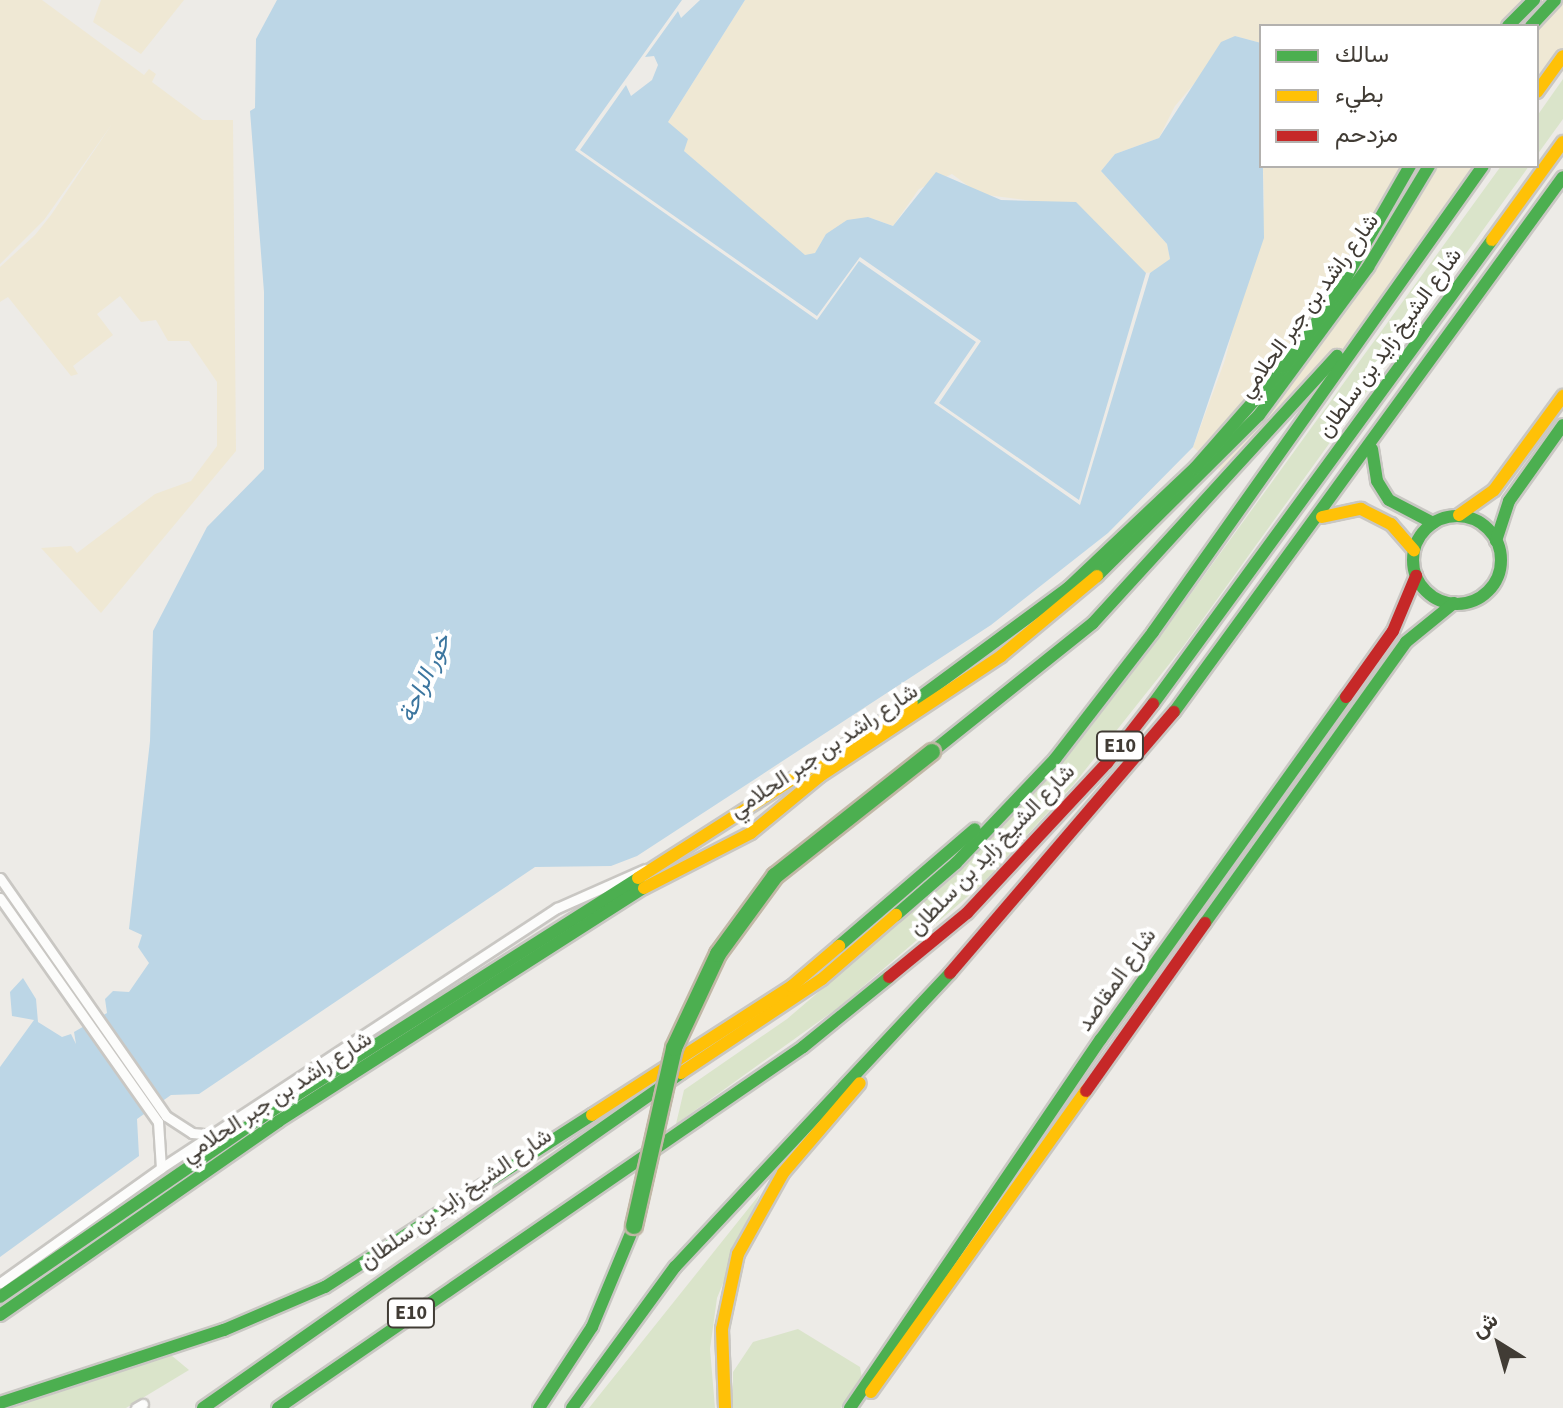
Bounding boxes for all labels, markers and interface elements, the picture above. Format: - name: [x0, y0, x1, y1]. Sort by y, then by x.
- legend: [1259, 24, 1539, 168]
- text: سالك: [1335, 37, 1389, 72]
- text: بطيء: [1335, 77, 1384, 112]
- text: مزدحم: [1335, 117, 1398, 152]
- street label: شارع راشد بن جبر الحلامي: [1233, 209, 1385, 403]
- street label: شارع الشيخ زايد بن سلطان: [1312, 243, 1468, 443]
- water label: خور الراحة: [392, 629, 458, 727]
- street label: شارع راشد بن جبر الحلامي: [725, 678, 923, 824]
- road number: E10: [1094, 730, 1146, 762]
- street label: شارع الشيخ زايد بن سلطان: [903, 759, 1081, 941]
- street label: شارع المقاصد: [1072, 923, 1162, 1037]
- street label: شارع راشد بن جبر الحلامي: [177, 1026, 377, 1168]
- street label: شارع الشيخ زايد بن سلطان: [355, 1123, 557, 1275]
- road number: E10: [385, 1297, 437, 1329]
- north arrow: [1459, 1304, 1539, 1384]
- text: ش: [1464, 1304, 1505, 1346]

